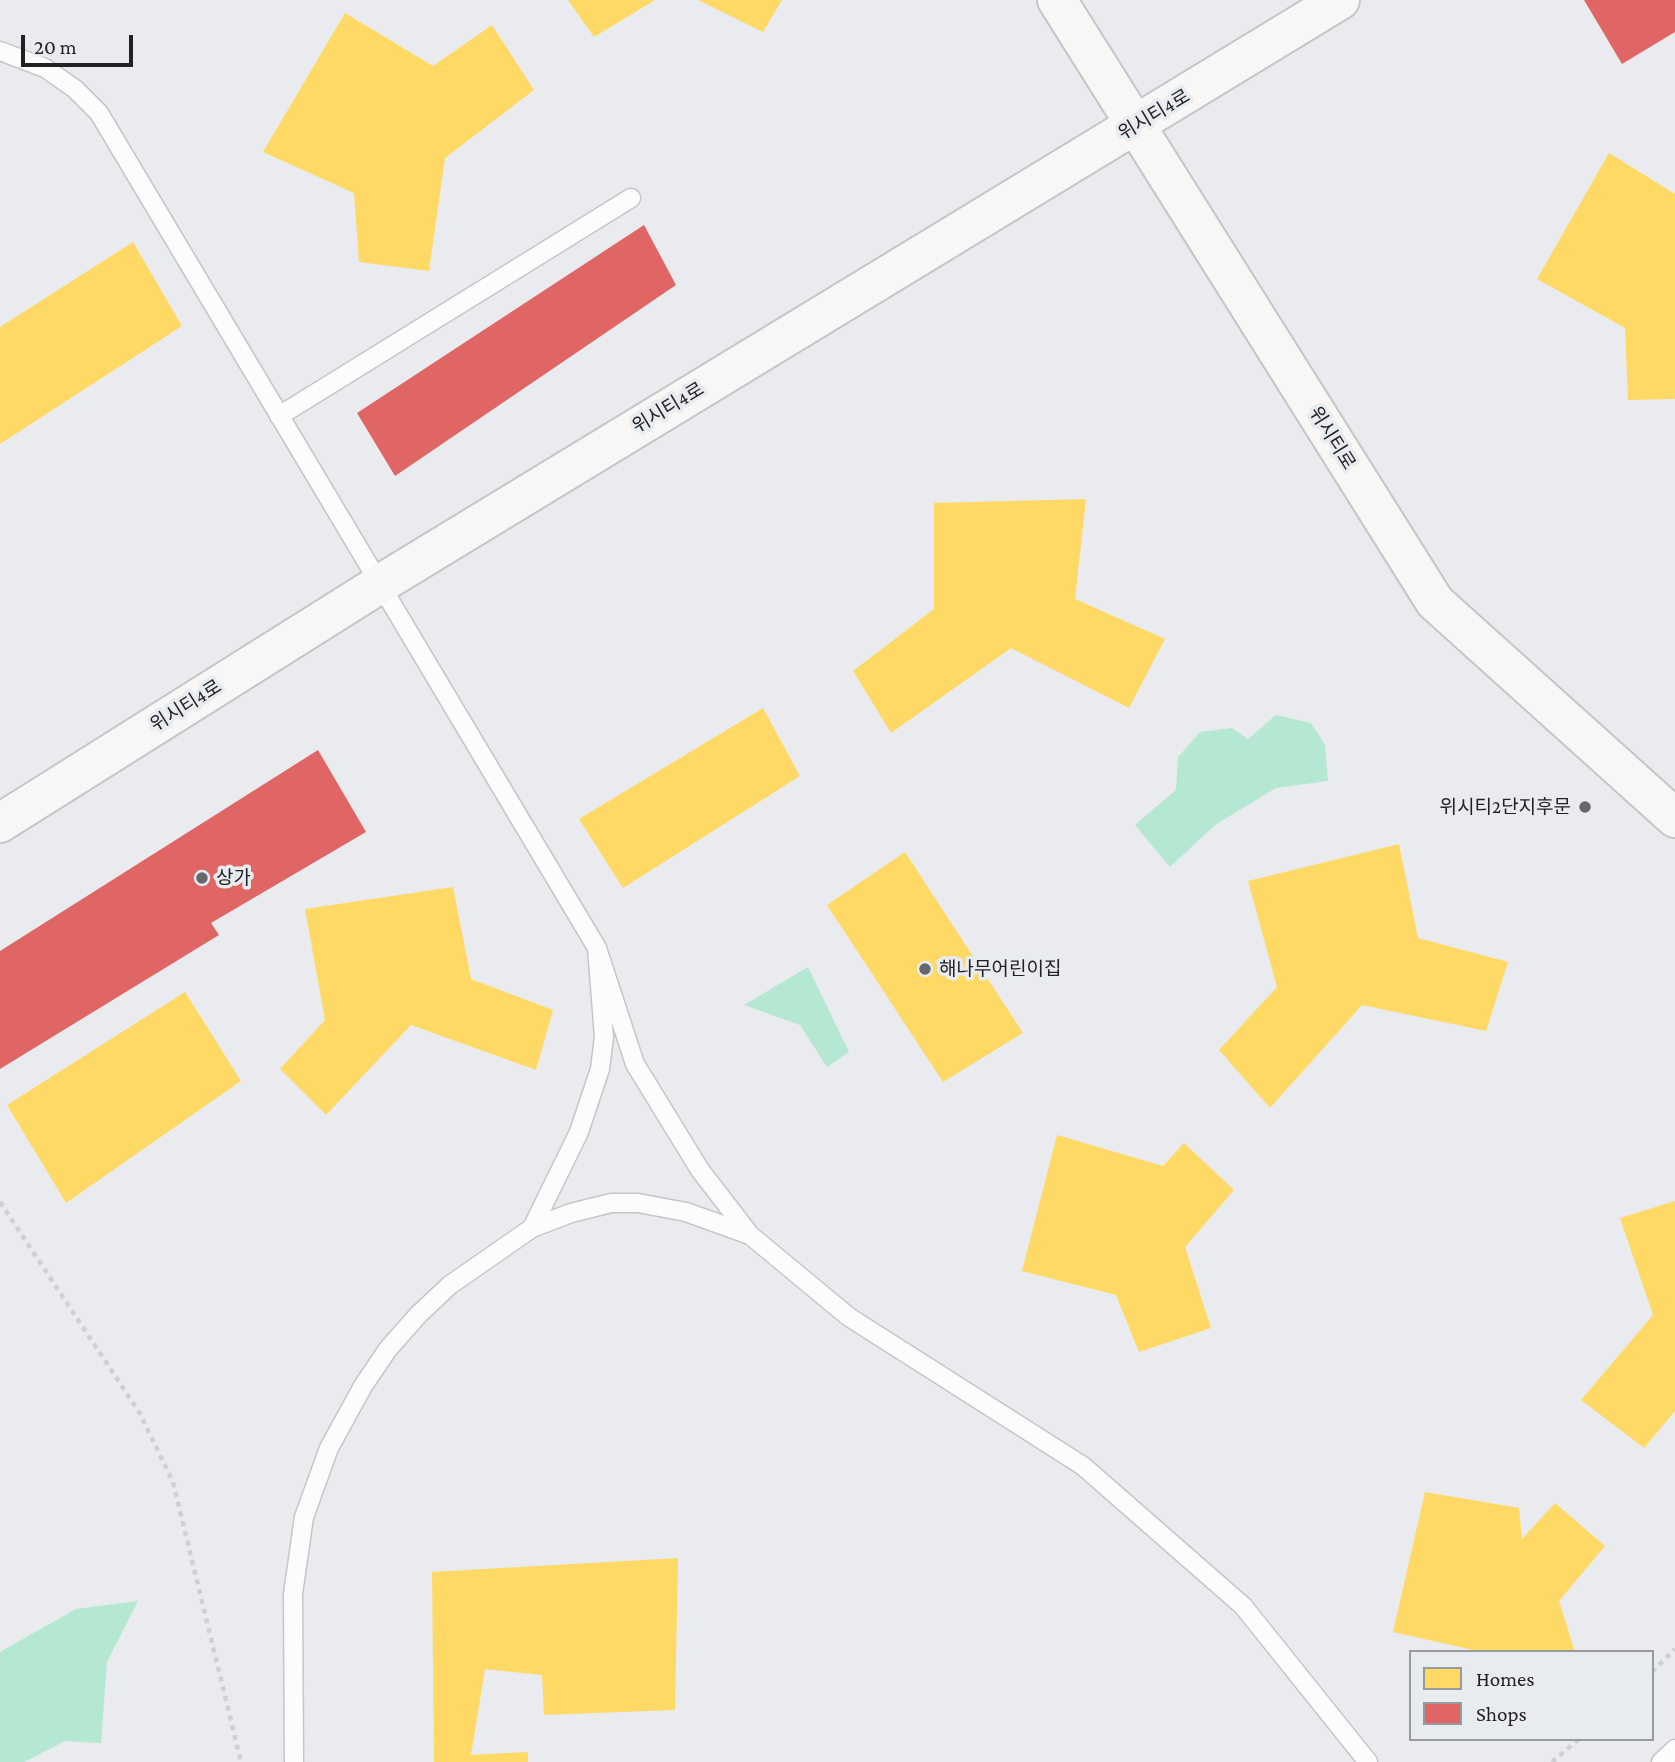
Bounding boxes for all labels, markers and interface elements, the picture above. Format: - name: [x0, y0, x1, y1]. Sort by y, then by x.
- scale bar: [24, 21, 136, 65]
- text: 20 m: [34, 35, 77, 59]
- street label: 위시티4로: [1114, 85, 1194, 145]
- street label: 위시티4로: [628, 378, 708, 438]
- street label: 위시티로: [1304, 402, 1360, 474]
- street label: 위시티4로: [146, 675, 226, 737]
- place label: 위시티2단지후문: [1440, 796, 1571, 818]
- marker: 위시티2단지후문: [1577, 799, 1593, 815]
- place label: 상가: [216, 867, 251, 889]
- marker: 상가: [194, 870, 210, 886]
- place label: 해나무어린이집: [939, 958, 1061, 980]
- marker: 해나무어린이집: [917, 961, 933, 977]
- legend: [1409, 1650, 1654, 1741]
- text: Homes: [1476, 1667, 1535, 1691]
- text: Shops: [1476, 1702, 1527, 1726]

